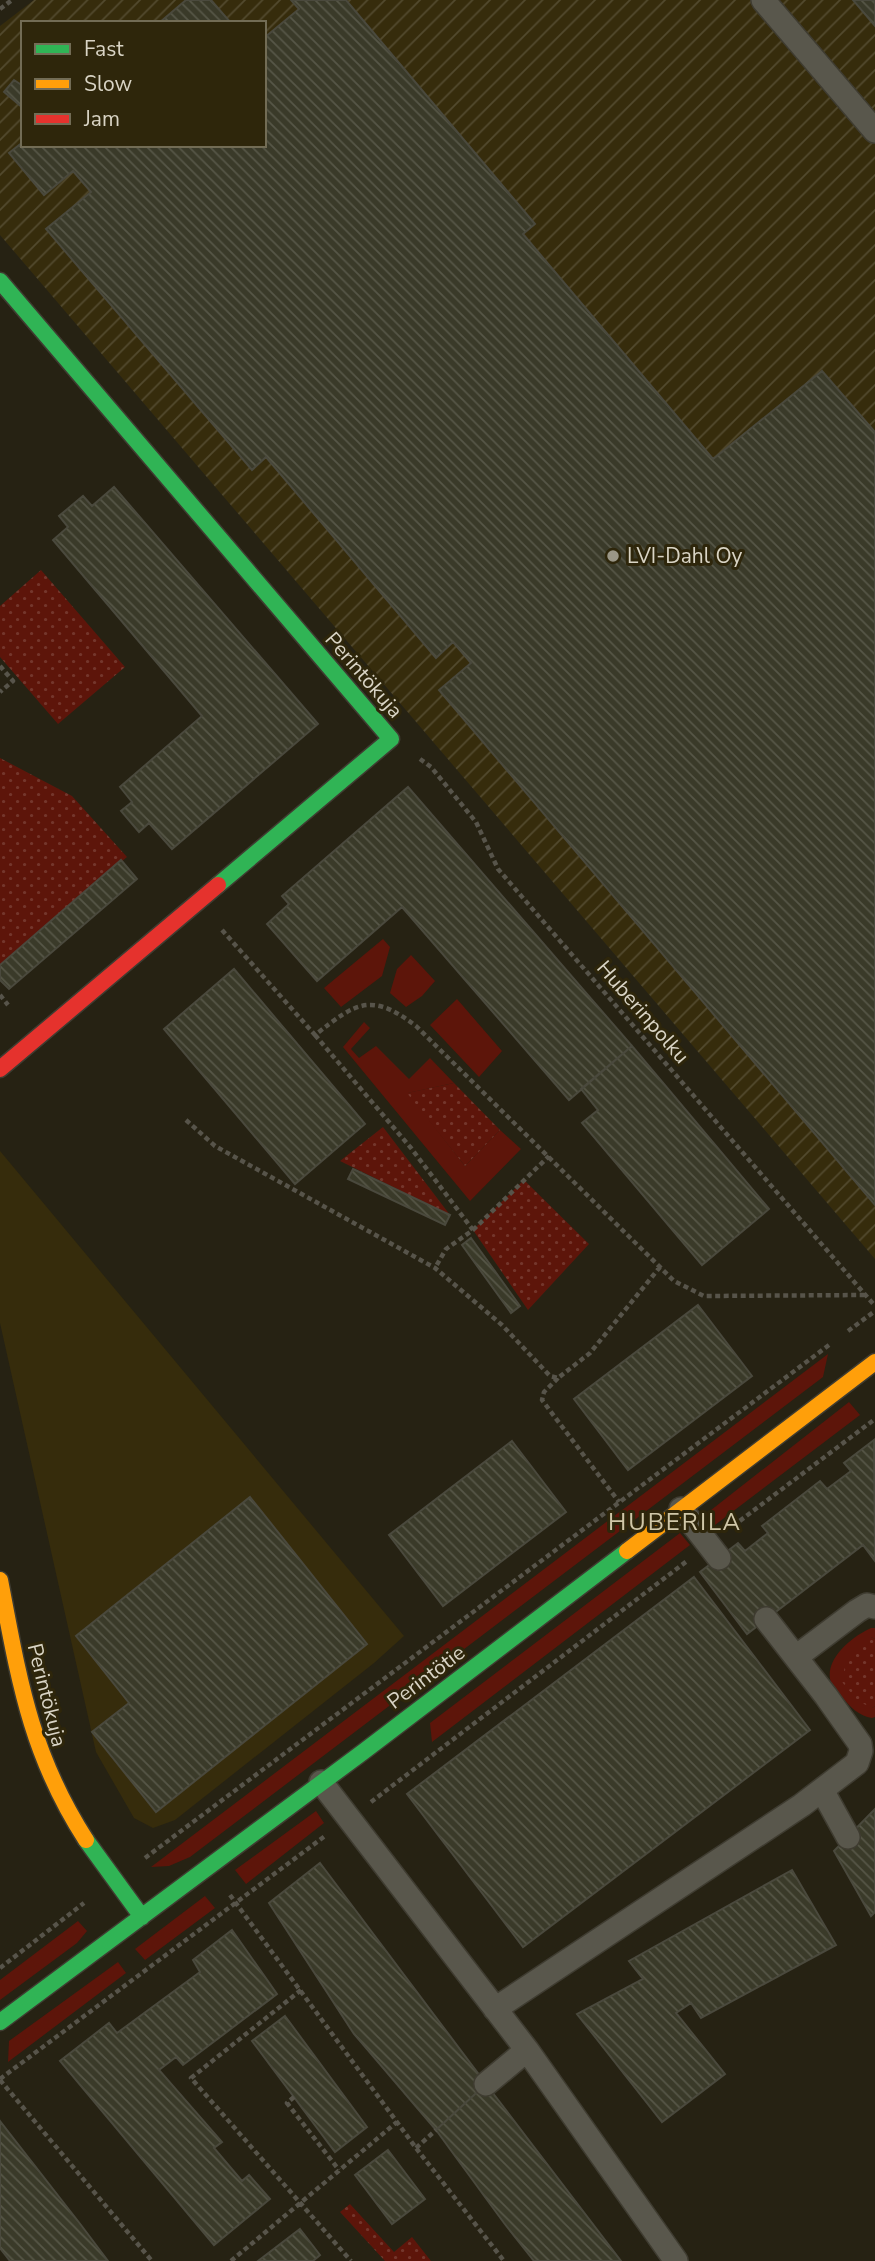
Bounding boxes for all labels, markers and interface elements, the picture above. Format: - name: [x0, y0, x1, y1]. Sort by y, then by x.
- legend: [21, 21, 266, 147]
- text: Fast: [84, 35, 124, 63]
- text: Slow: [84, 70, 133, 98]
- text: Jam: [83, 105, 120, 133]
- place label: LVI-Dahl Oy: [627, 542, 742, 570]
- marker: LVI-Dahl Oy: [605, 548, 621, 564]
- street label: Perintökuja: [319, 626, 409, 724]
- street label: Huberinpolku: [590, 955, 696, 1069]
- district label: HUBERILA: [608, 1506, 742, 1538]
- street label: Perintötie: [381, 1639, 471, 1715]
- street label: Perintökuja: [21, 1640, 73, 1750]

